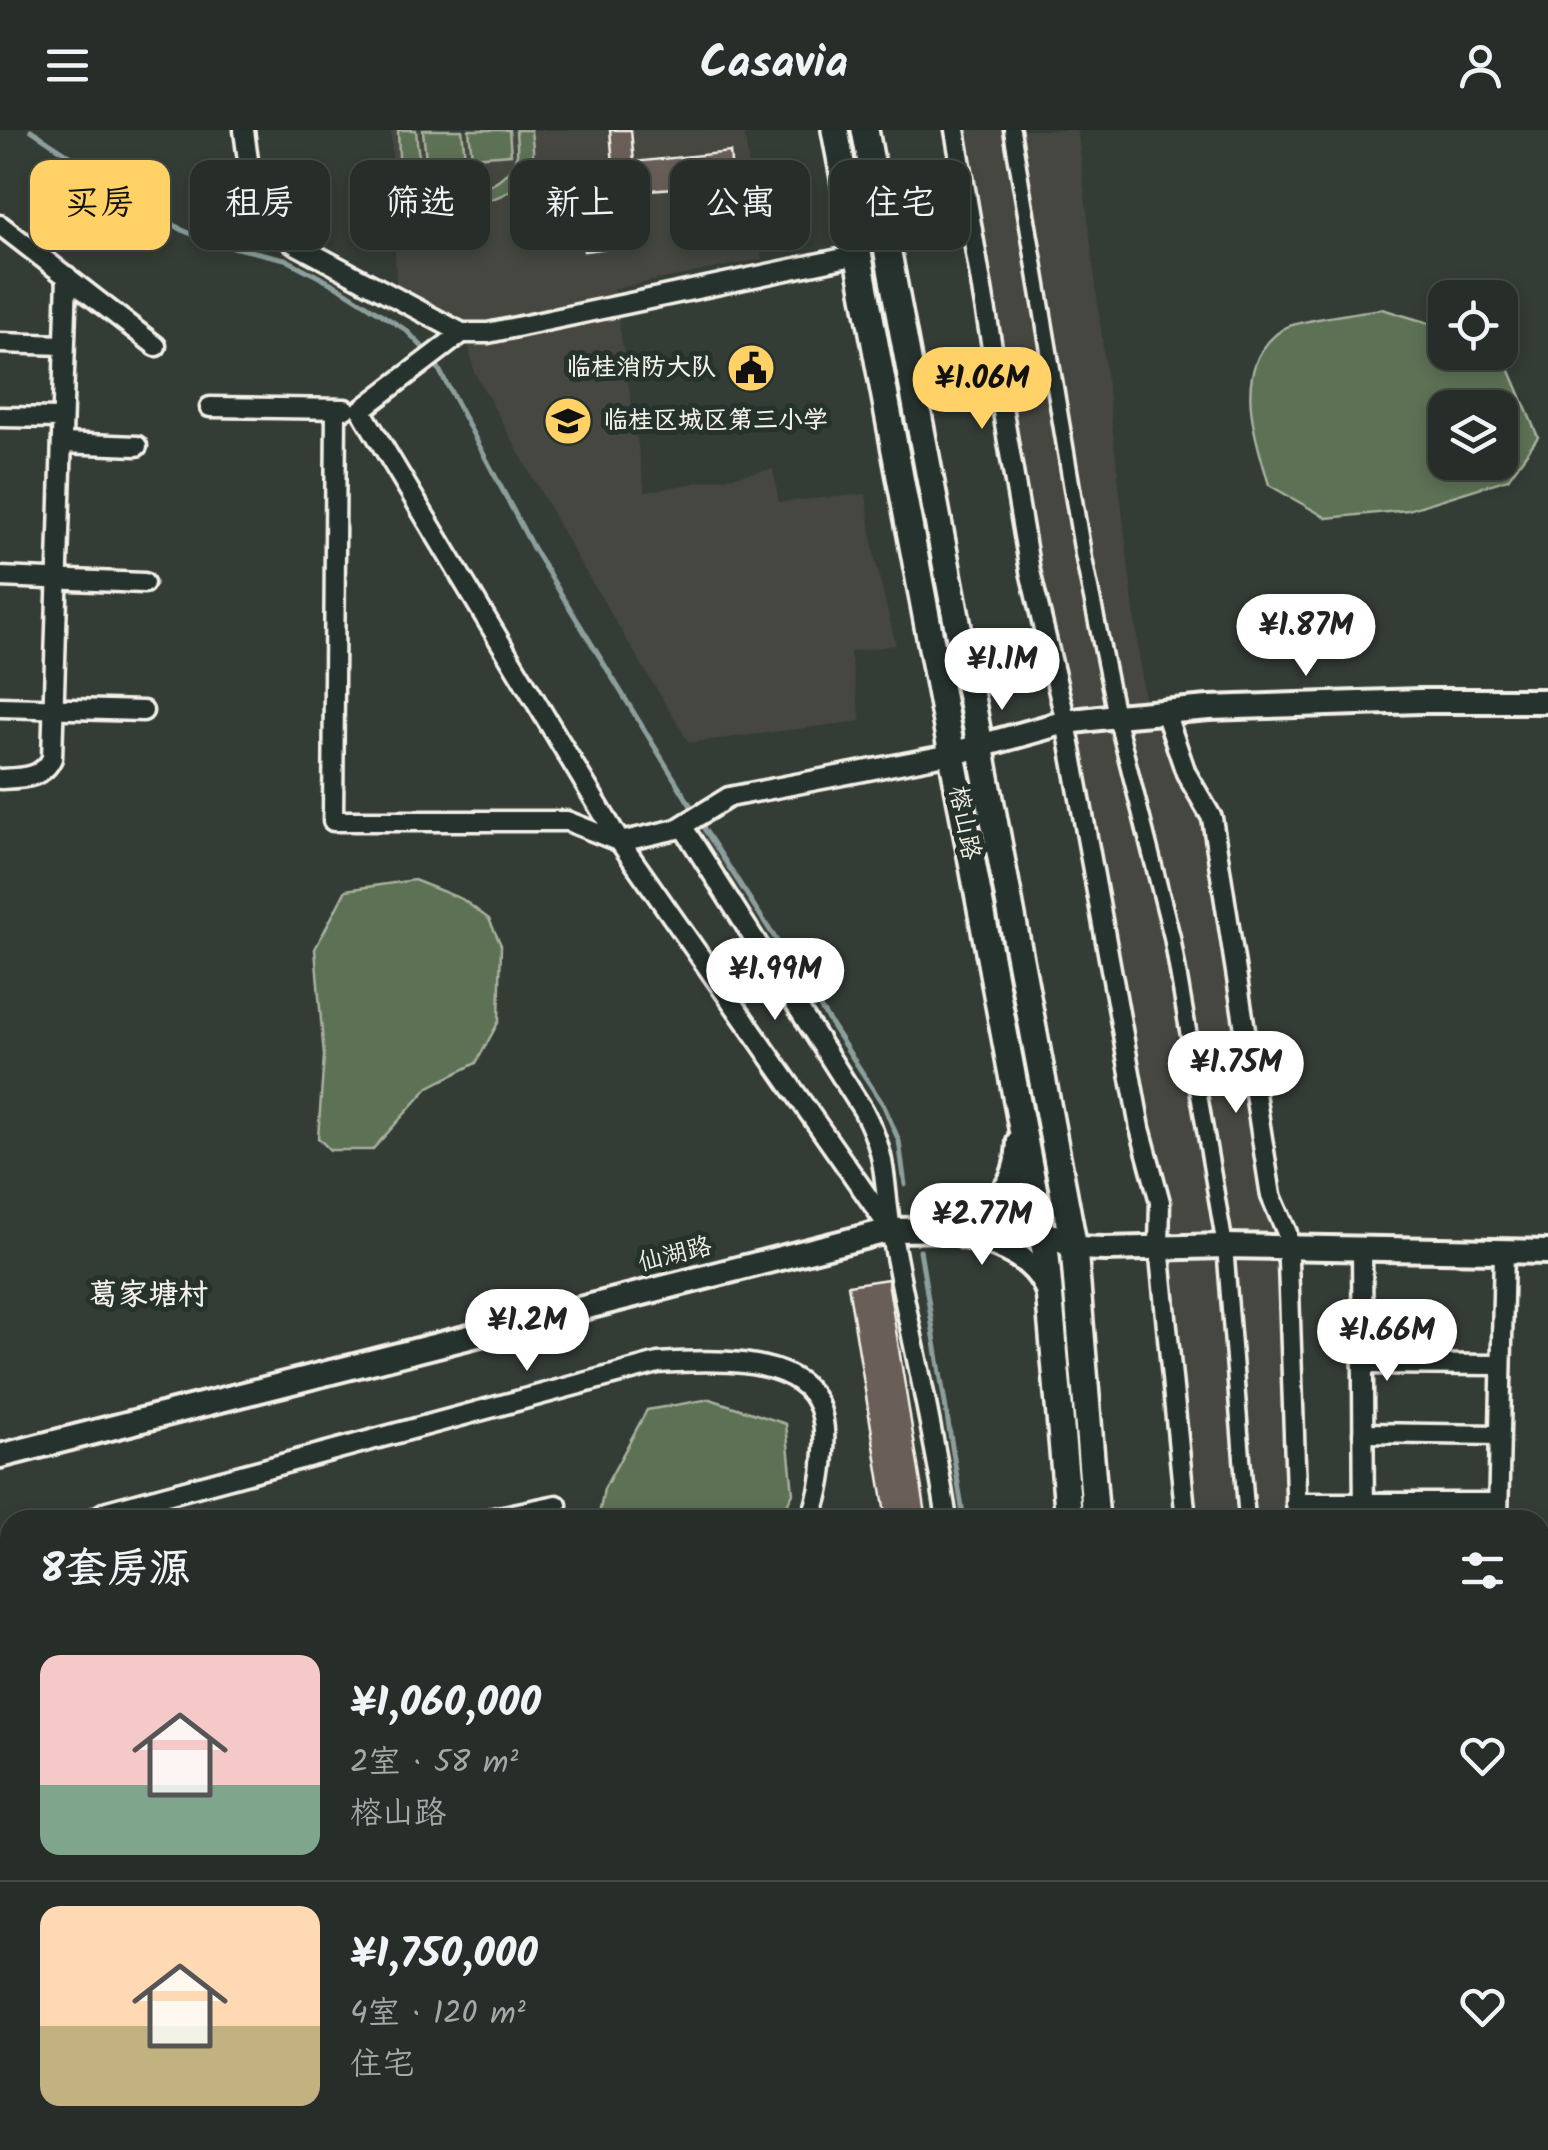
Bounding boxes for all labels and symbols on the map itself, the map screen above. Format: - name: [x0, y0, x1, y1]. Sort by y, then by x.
- public building icon: 临桂消防大队: [725, 342, 777, 394]
- pin: ¥1.06M: [901, 347, 1063, 432]
- place label: 临桂消防大队: [566, 348, 716, 388]
- school or university icon: 临桂区城区第三小学: [542, 395, 594, 447]
- place label: 临桂区城区第三小学: [603, 401, 828, 441]
- pin: ¥1.87M: [1225, 594, 1387, 679]
- pin: ¥1.1M: [932, 628, 1072, 713]
- street label: 榕山路: [937, 782, 991, 864]
- pin: ¥1.99M: [694, 938, 856, 1023]
- pin: ¥1.75M: [1155, 1031, 1317, 1116]
- pin: ¥2.77M: [901, 1183, 1063, 1268]
- street label: 仙湖路: [634, 1227, 716, 1283]
- district label: 葛家塘村: [88, 1272, 208, 1320]
- pin: ¥1.2M: [457, 1289, 597, 1374]
- pin: ¥1.66M: [1306, 1299, 1468, 1384]

